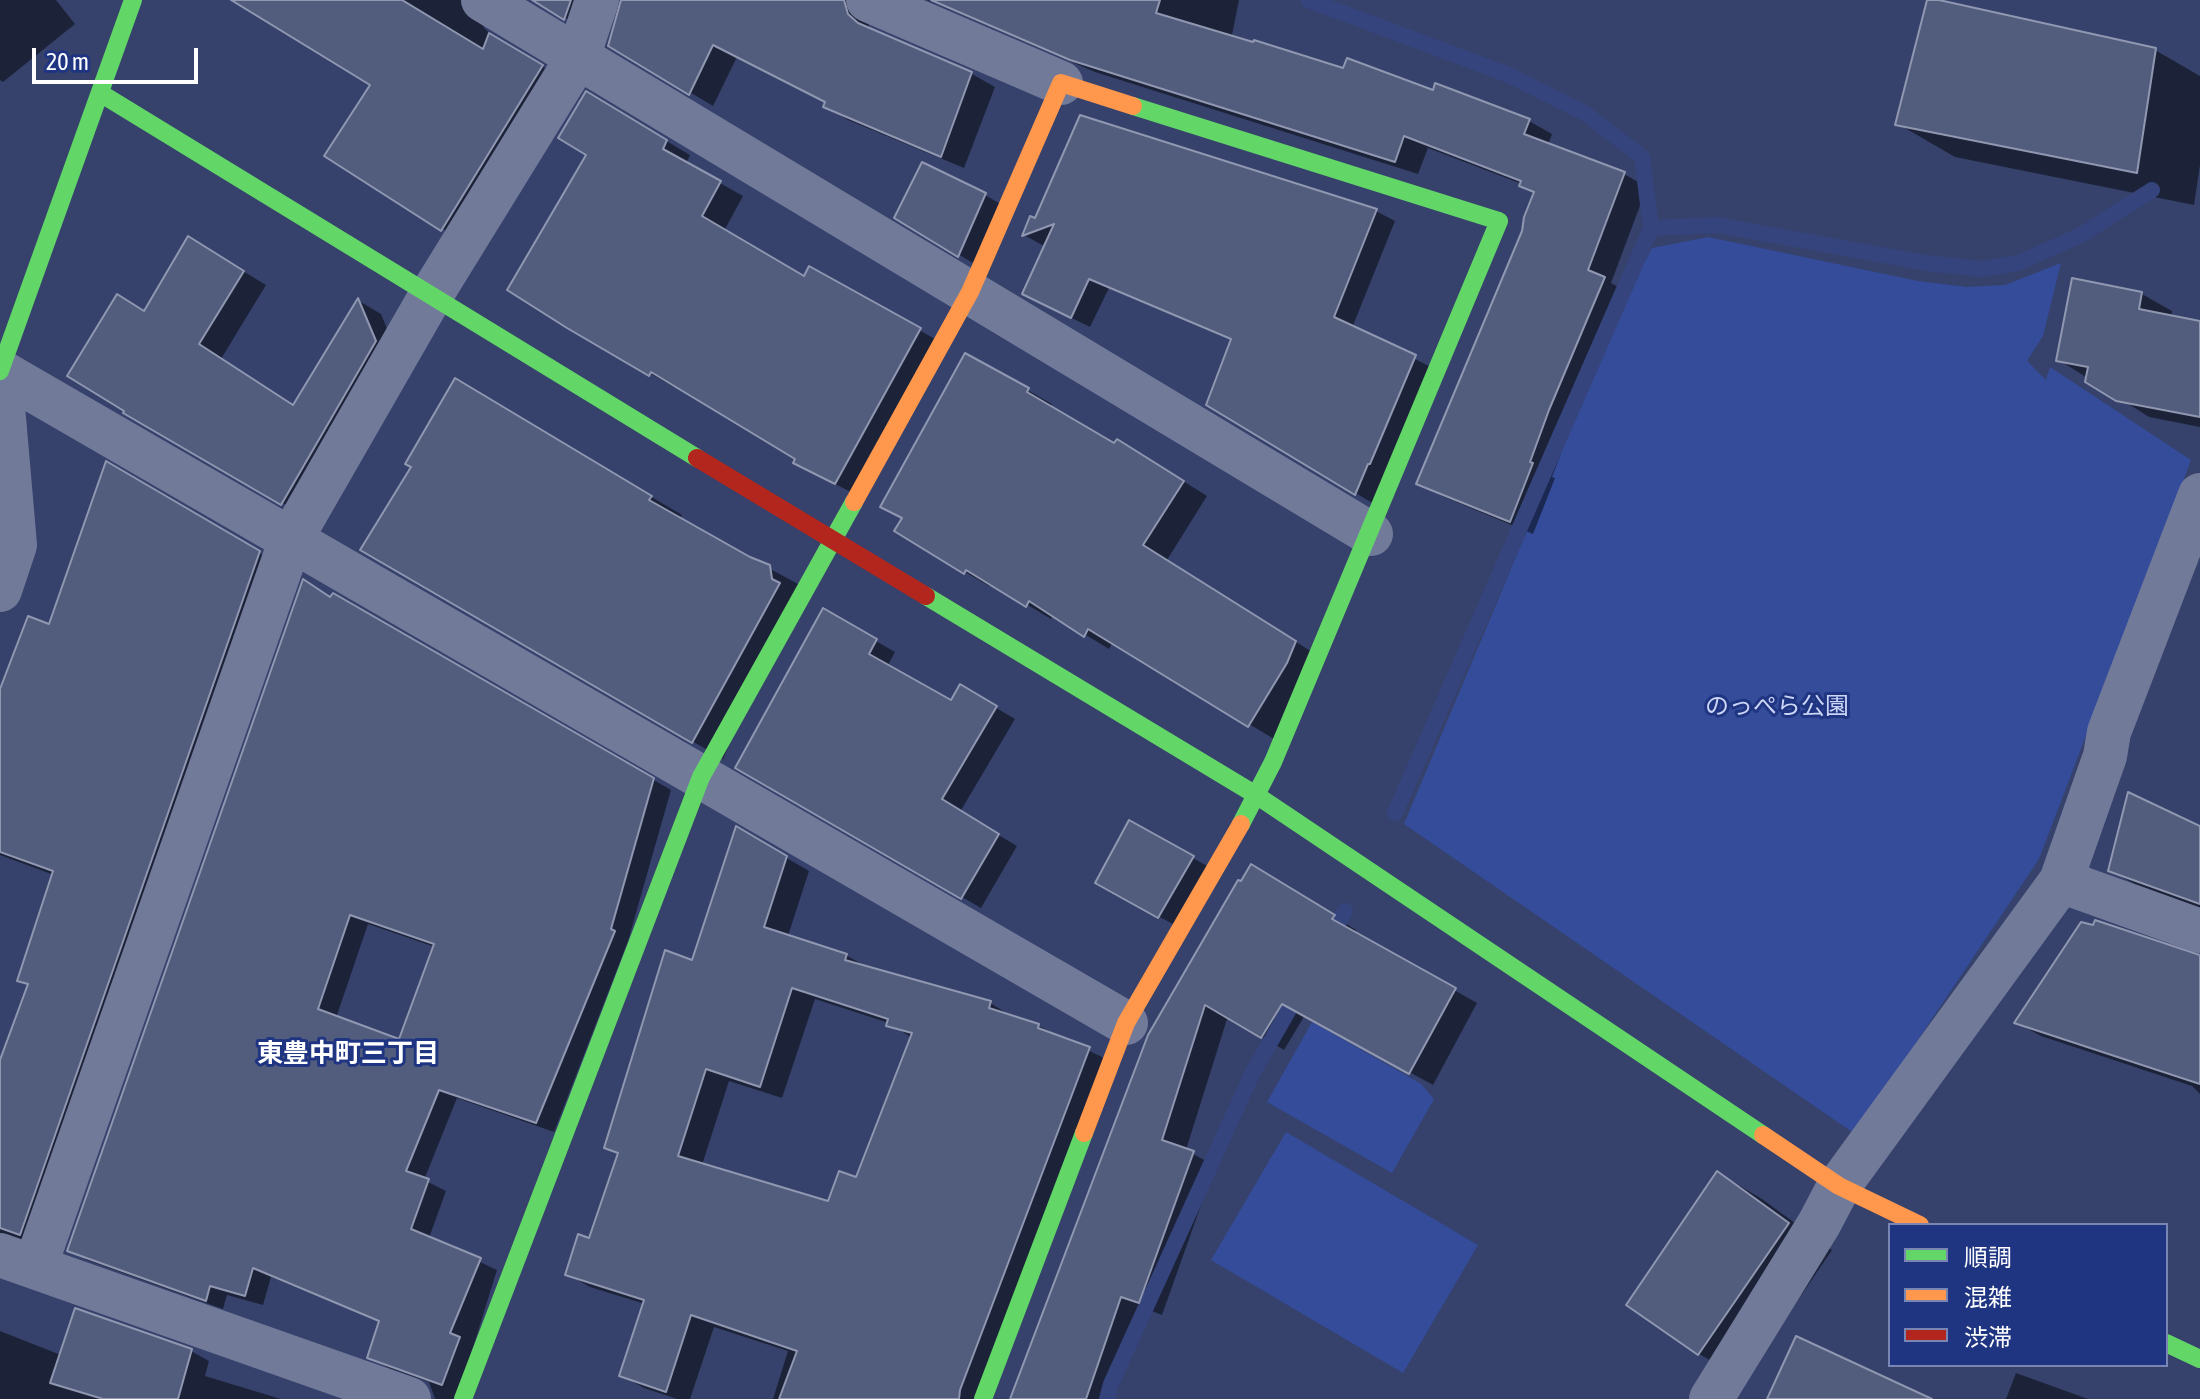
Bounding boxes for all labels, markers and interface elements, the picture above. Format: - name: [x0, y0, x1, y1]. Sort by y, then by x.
- scale bar: [36, 32, 202, 82]
- text: 20 m: [46, 48, 89, 75]
- park label: のっぺら公園: [1705, 692, 1849, 720]
- district label: 東豊中町三丁目: [257, 1038, 439, 1070]
- legend: [1888, 1223, 2168, 1367]
- text: 順調: [1964, 1244, 2012, 1271]
- text: 混雑: [1964, 1284, 2012, 1311]
- text: 渋滞: [1964, 1324, 2012, 1351]

